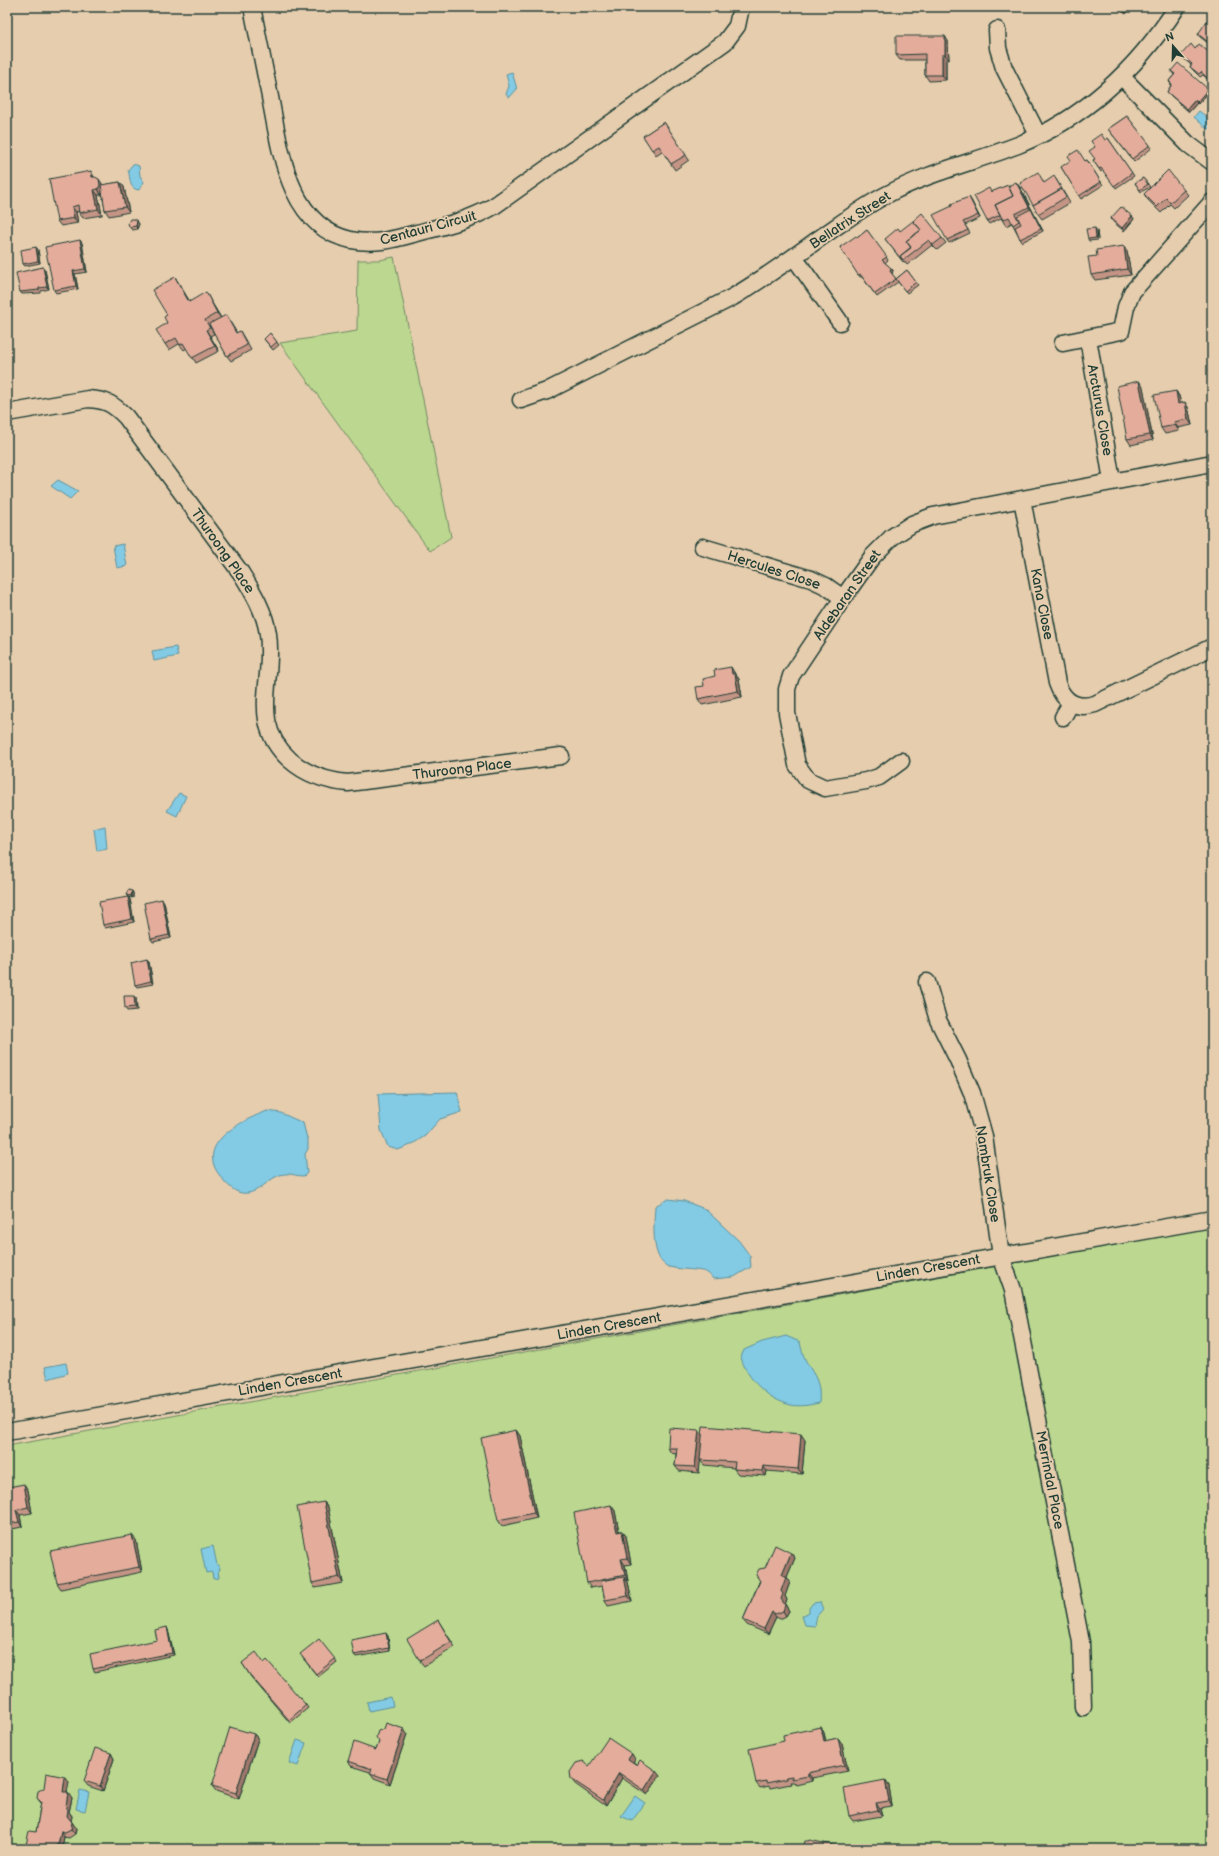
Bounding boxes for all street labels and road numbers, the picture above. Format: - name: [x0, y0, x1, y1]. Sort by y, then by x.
- street label: Bellatrix Street: [806, 187, 894, 252]
- street label: Centauri Circuit: [378, 207, 479, 249]
- street label: Arcturus Close: [1084, 363, 1116, 457]
- street label: Thuroong Place: [188, 505, 258, 597]
- street label: Aldebaran Street: [810, 546, 885, 643]
- street label: Hercules Close: [725, 547, 823, 593]
- street label: Kana Close: [1027, 567, 1057, 641]
- street label: Thuroong Place: [412, 755, 512, 783]
- street label: Nambruk Close: [972, 1124, 1004, 1224]
- street label: Linden Crescent: [875, 1250, 982, 1285]
- street label: Linden Crescent: [556, 1308, 663, 1343]
- street label: Linden Crescent: [237, 1364, 344, 1399]
- street label: Merrindal Place: [1032, 1429, 1068, 1531]

